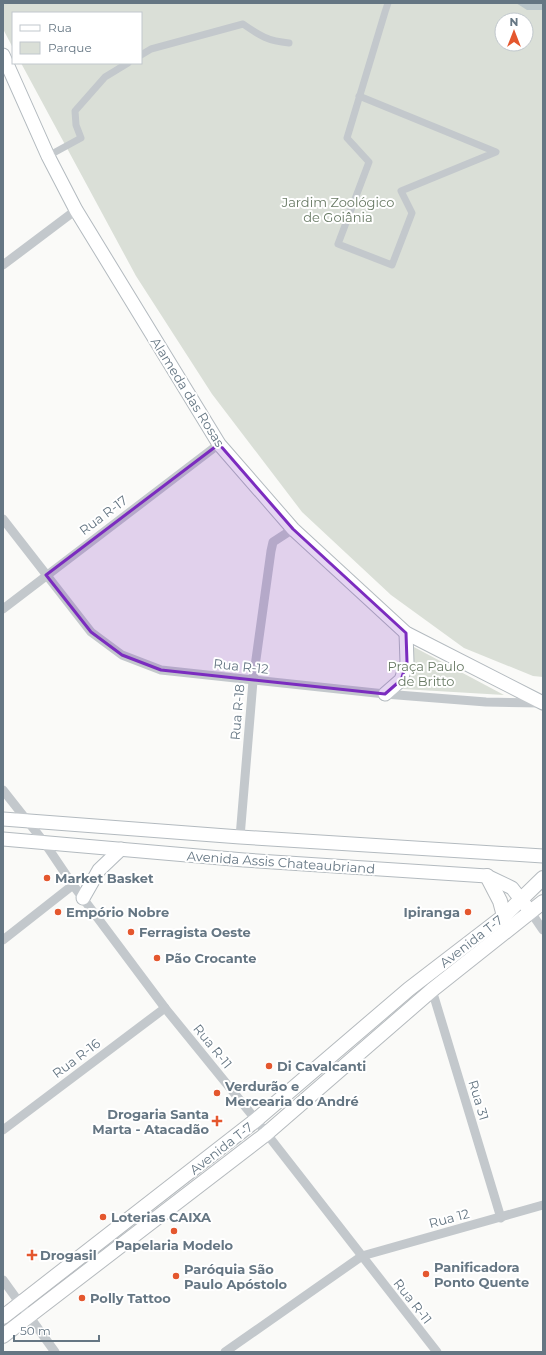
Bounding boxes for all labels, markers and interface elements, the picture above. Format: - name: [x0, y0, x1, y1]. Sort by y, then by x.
- legend: [12, 12, 142, 64]
- north arrow: [494, 12, 534, 52]
- text: N: [510, 15, 518, 29]
- text: Rua: [48, 20, 72, 35]
- text: Parque: [48, 40, 92, 55]
- park label: Jardim Zoológico de Goiânia: [281, 194, 394, 225]
- street label: Alameda das Rosas: [148, 334, 228, 450]
- street label: Rua R-17: [76, 492, 130, 538]
- street label: Rua R-12: [213, 655, 269, 677]
- park label: Praça Paulo de Britto: [388, 658, 464, 689]
- street label: Rua R-18: [227, 683, 247, 741]
- street label: Avenida Assis Chateaubriand: [186, 847, 376, 877]
- place label: Market Basket: [55, 870, 154, 886]
- marker: Market Basket: [42, 873, 52, 883]
- place label: Empório Nobre: [66, 904, 169, 920]
- place label: Ipiranga: [404, 904, 460, 920]
- marker: Empório Nobre: [53, 907, 63, 917]
- marker: Ipiranga: [463, 907, 473, 917]
- street label: Avenida T-7: [436, 911, 506, 971]
- place label: Ferragista Oeste: [139, 924, 251, 940]
- marker: Ferragista Oeste: [126, 927, 136, 937]
- place label: Pão Crocante: [165, 950, 256, 966]
- marker: Pão Crocante: [152, 953, 162, 963]
- street label: Rua R-11: [190, 1020, 236, 1072]
- street label: Rua R-16: [49, 1035, 103, 1081]
- place label: Di Cavalcanti: [277, 1058, 366, 1074]
- marker: Di Cavalcanti: [264, 1061, 274, 1071]
- place label: Verdurão e Mercearia do André: [224, 1078, 359, 1109]
- street label: Rua 31: [465, 1078, 493, 1122]
- marker: Verdurão e Mercearia do André: [212, 1088, 222, 1098]
- place label: Drogaria Santa Marta - Atacadão: [92, 1106, 209, 1137]
- marker: Drogaria Santa Marta - Atacadão: [212, 1116, 222, 1126]
- street label: Avenida T-7: [186, 1118, 256, 1178]
- street label: Rua 12: [427, 1205, 471, 1231]
- place label: Loterias CAIXA: [111, 1209, 212, 1225]
- marker: Loterias CAIXA: [98, 1212, 108, 1222]
- marker: Papelaria Modelo: [169, 1226, 179, 1236]
- place label: Papelaria Modelo: [115, 1237, 234, 1253]
- place label: Drogasil: [40, 1247, 97, 1263]
- marker: Drogasil: [27, 1250, 37, 1260]
- place label: Panificadora Ponto Quente: [434, 1259, 529, 1290]
- place label: Paróquia São Paulo Apóstolo: [184, 1261, 288, 1292]
- marker: Panificadora Ponto Quente: [421, 1269, 431, 1279]
- marker: Paróquia São Paulo Apóstolo: [171, 1271, 181, 1281]
- street label: Rua R-11: [390, 1275, 436, 1327]
- place label: Polly Tattoo: [90, 1290, 171, 1306]
- marker: Polly Tattoo: [77, 1293, 87, 1303]
- scale bar: [14, 1317, 99, 1343]
- text: 50 m: [20, 1323, 51, 1338]

